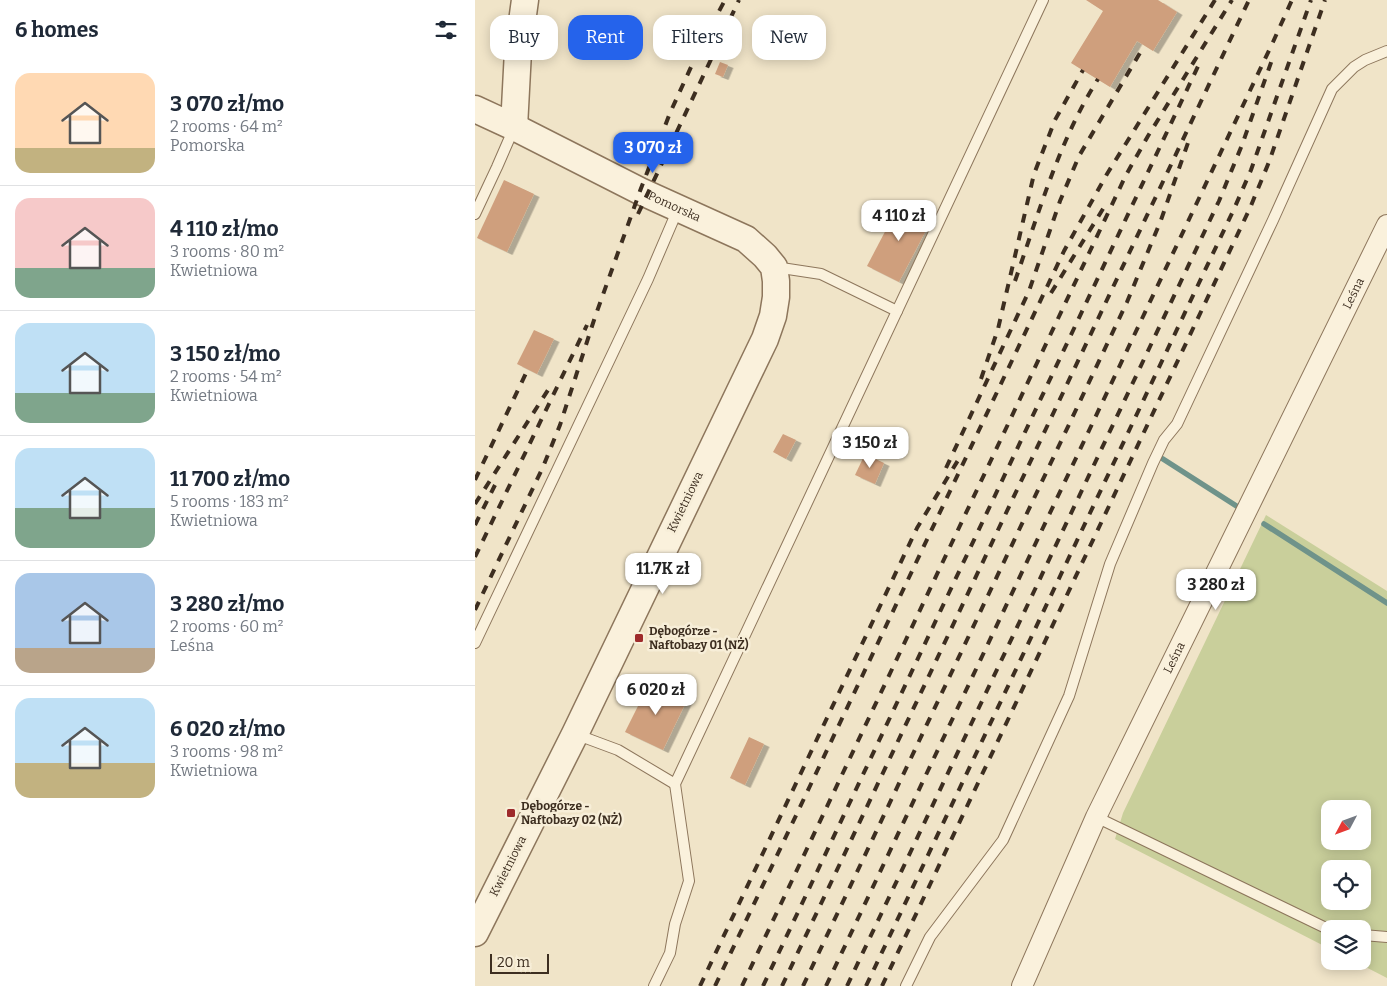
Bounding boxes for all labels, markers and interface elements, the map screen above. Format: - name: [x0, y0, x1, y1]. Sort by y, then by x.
- chip: Buy: [490, 15, 558, 60]
- chip: Rent: [568, 15, 643, 60]
- chip: Filters: [653, 15, 742, 60]
- chip: New: [752, 15, 826, 60]
- icon: filters: [432, 16, 460, 44]
- text: 6 homes: [15, 17, 99, 43]
- text: 3 070 zł/mo: [170, 91, 284, 117]
- icon: home: [55, 93, 115, 153]
- text: 2 rooms · 64 m²: [170, 117, 283, 136]
- pin: 3 070 zł: [601, 132, 705, 174]
- text: Pomorska: [170, 136, 245, 155]
- text: 3 070 zł: [624, 138, 682, 157]
- street label: Pomorska: [646, 189, 703, 225]
- pin: 4 110 zł: [847, 200, 951, 242]
- text: 4 110 zł: [872, 206, 926, 225]
- text: 4 110 zł/mo: [170, 216, 279, 242]
- icon: home: [55, 218, 115, 278]
- text: 3 rooms · 80 m²: [170, 242, 284, 261]
- text: Kwietniowa: [170, 261, 258, 280]
- street label: Leśna: [1340, 275, 1367, 311]
- text: 3 150 zł/mo: [170, 341, 280, 367]
- icon: home: [55, 343, 115, 403]
- text: 2 rooms · 54 m²: [170, 367, 282, 386]
- text: Kwietniowa: [170, 386, 258, 405]
- pin: 3 150 zł: [818, 426, 922, 469]
- text: 3 150 zł: [843, 433, 897, 452]
- text: 11 700 zł/mo: [170, 466, 290, 492]
- icon: home: [55, 468, 115, 528]
- street label: Kwietniowa: [664, 469, 706, 535]
- text: 5 rooms · 183 m²: [170, 492, 289, 511]
- text: Kwietniowa: [170, 511, 258, 530]
- pin: 11.7K zł: [611, 552, 715, 595]
- text: 11.7K zł: [636, 559, 690, 578]
- pin: 3 280 zł: [1164, 568, 1268, 611]
- text: 3 280 zł: [1187, 575, 1245, 594]
- text: 3 280 zł/mo: [170, 591, 284, 617]
- icon: home: [55, 593, 115, 653]
- text: 2 rooms · 60 m²: [170, 617, 283, 636]
- place label: Dębogórze - Naftobazy 01 (NŻ): [649, 624, 749, 652]
- marker: Dębogórze - Naftobazy 01 (NŻ): [633, 632, 645, 644]
- text: Leśna: [170, 636, 214, 655]
- street label: Leśna: [1161, 639, 1188, 676]
- pin: 6 020 zł: [604, 674, 708, 716]
- text: 6 020 zł: [627, 680, 685, 699]
- text: 6 020 zł/mo: [170, 716, 285, 742]
- icon: home: [55, 718, 115, 778]
- text: 3 rooms · 98 m²: [170, 742, 283, 761]
- text: Kwietniowa: [170, 761, 258, 780]
- place label: Dębogórze - Naftobazy 02 (NŻ): [521, 799, 622, 827]
- north arrow: [1321, 800, 1371, 850]
- map controls: [1321, 800, 1371, 970]
- marker: Dębogórze - Naftobazy 02 (NŻ): [505, 807, 517, 819]
- street label: Kwietniowa: [487, 833, 529, 899]
- button: locate: [1321, 860, 1371, 910]
- button: layers: [1321, 920, 1371, 970]
- scale bar: [490, 951, 549, 974]
- text: 20 m: [497, 954, 530, 971]

